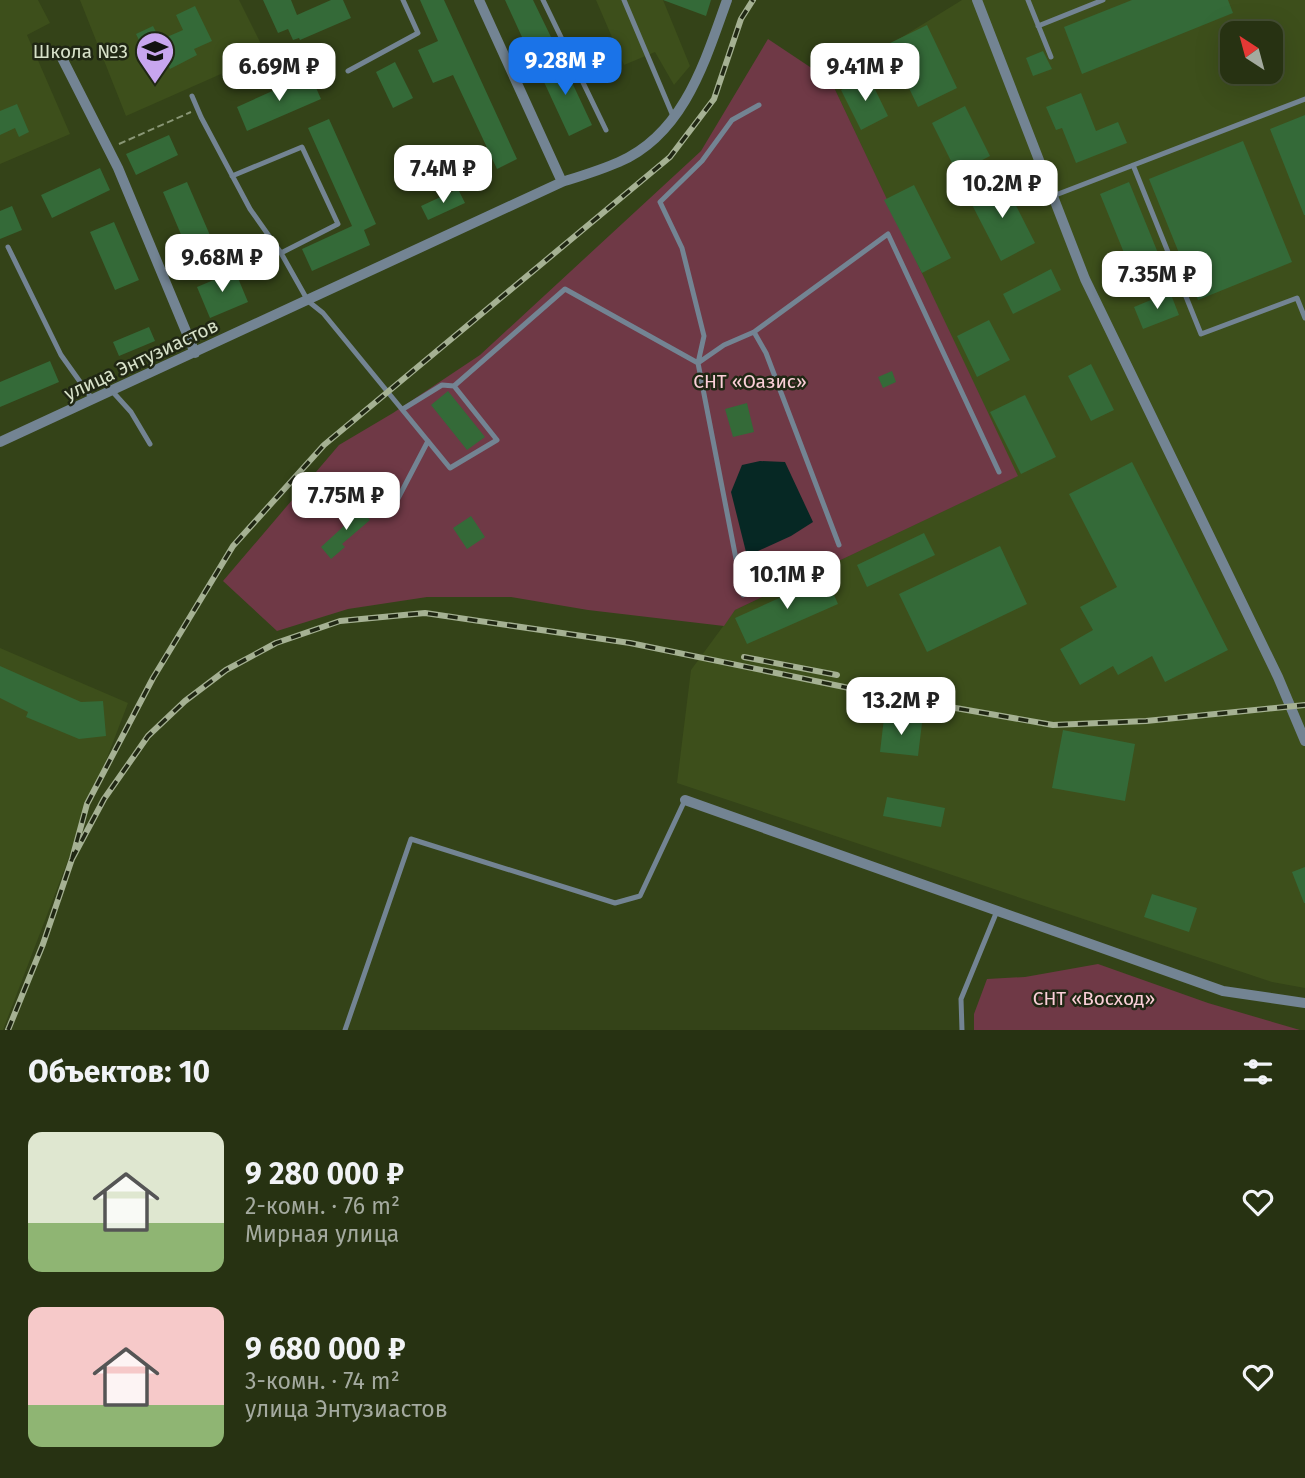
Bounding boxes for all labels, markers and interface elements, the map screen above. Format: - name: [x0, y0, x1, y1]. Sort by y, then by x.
- north arrow: [1220, 21, 1283, 84]
- map controls: [1220, 21, 1283, 84]
- school or university icon: Школа №3: [134, 30, 176, 85]
- pin: 9.28M ₽: [500, 38, 630, 97]
- place label: Школа №3: [33, 40, 128, 63]
- pin: 6.69M ₽: [214, 43, 344, 103]
- pin: 9.41M ₽: [800, 43, 930, 103]
- text: 9.28M ₽: [525, 46, 605, 74]
- text: 6.69M ₽: [239, 52, 319, 80]
- text: 9.41M ₽: [826, 52, 904, 80]
- pin: 7.4M ₽: [386, 146, 500, 205]
- text: 7.4M ₽: [410, 154, 476, 182]
- pin: 10.2M ₽: [937, 160, 1067, 220]
- text: 10.2M ₽: [963, 169, 1041, 197]
- pin: 9.68M ₽: [157, 234, 287, 294]
- text: 9.68M ₽: [181, 243, 263, 271]
- pin: 7.35M ₽: [1092, 252, 1222, 311]
- text: 7.35M ₽: [1118, 260, 1196, 288]
- street label: улица Энтузиастов: [60, 314, 222, 405]
- park label: СНТ «Оазис»: [693, 370, 807, 393]
- pin: 7.75M ₽: [281, 472, 411, 532]
- text: 7.75M ₽: [308, 481, 384, 509]
- pin: 10.1M ₽: [722, 552, 852, 611]
- text: 10.1M ₽: [749, 560, 825, 588]
- pin: 13.2M ₽: [836, 678, 966, 737]
- text: 13.2M ₽: [862, 686, 940, 714]
- park label: СНТ «Восход»: [1033, 987, 1155, 1010]
- icon: filters: [1239, 1053, 1277, 1091]
- text: Объектов: 10: [28, 1054, 210, 1090]
- text: 9 280 000 ₽: [245, 1156, 404, 1192]
- icon: home: [84, 1160, 168, 1244]
- icon: heart: [1239, 1183, 1277, 1221]
- text: 2-комн. · 76 m²: [245, 1192, 400, 1220]
- text: Мирная улица: [245, 1220, 399, 1248]
- text: 9 680 000 ₽: [245, 1331, 406, 1367]
- icon: home: [84, 1335, 168, 1419]
- icon: heart: [1239, 1358, 1277, 1396]
- text: 3-комн. · 74 m²: [245, 1367, 400, 1395]
- text: улица Энтузиастов: [245, 1395, 448, 1423]

